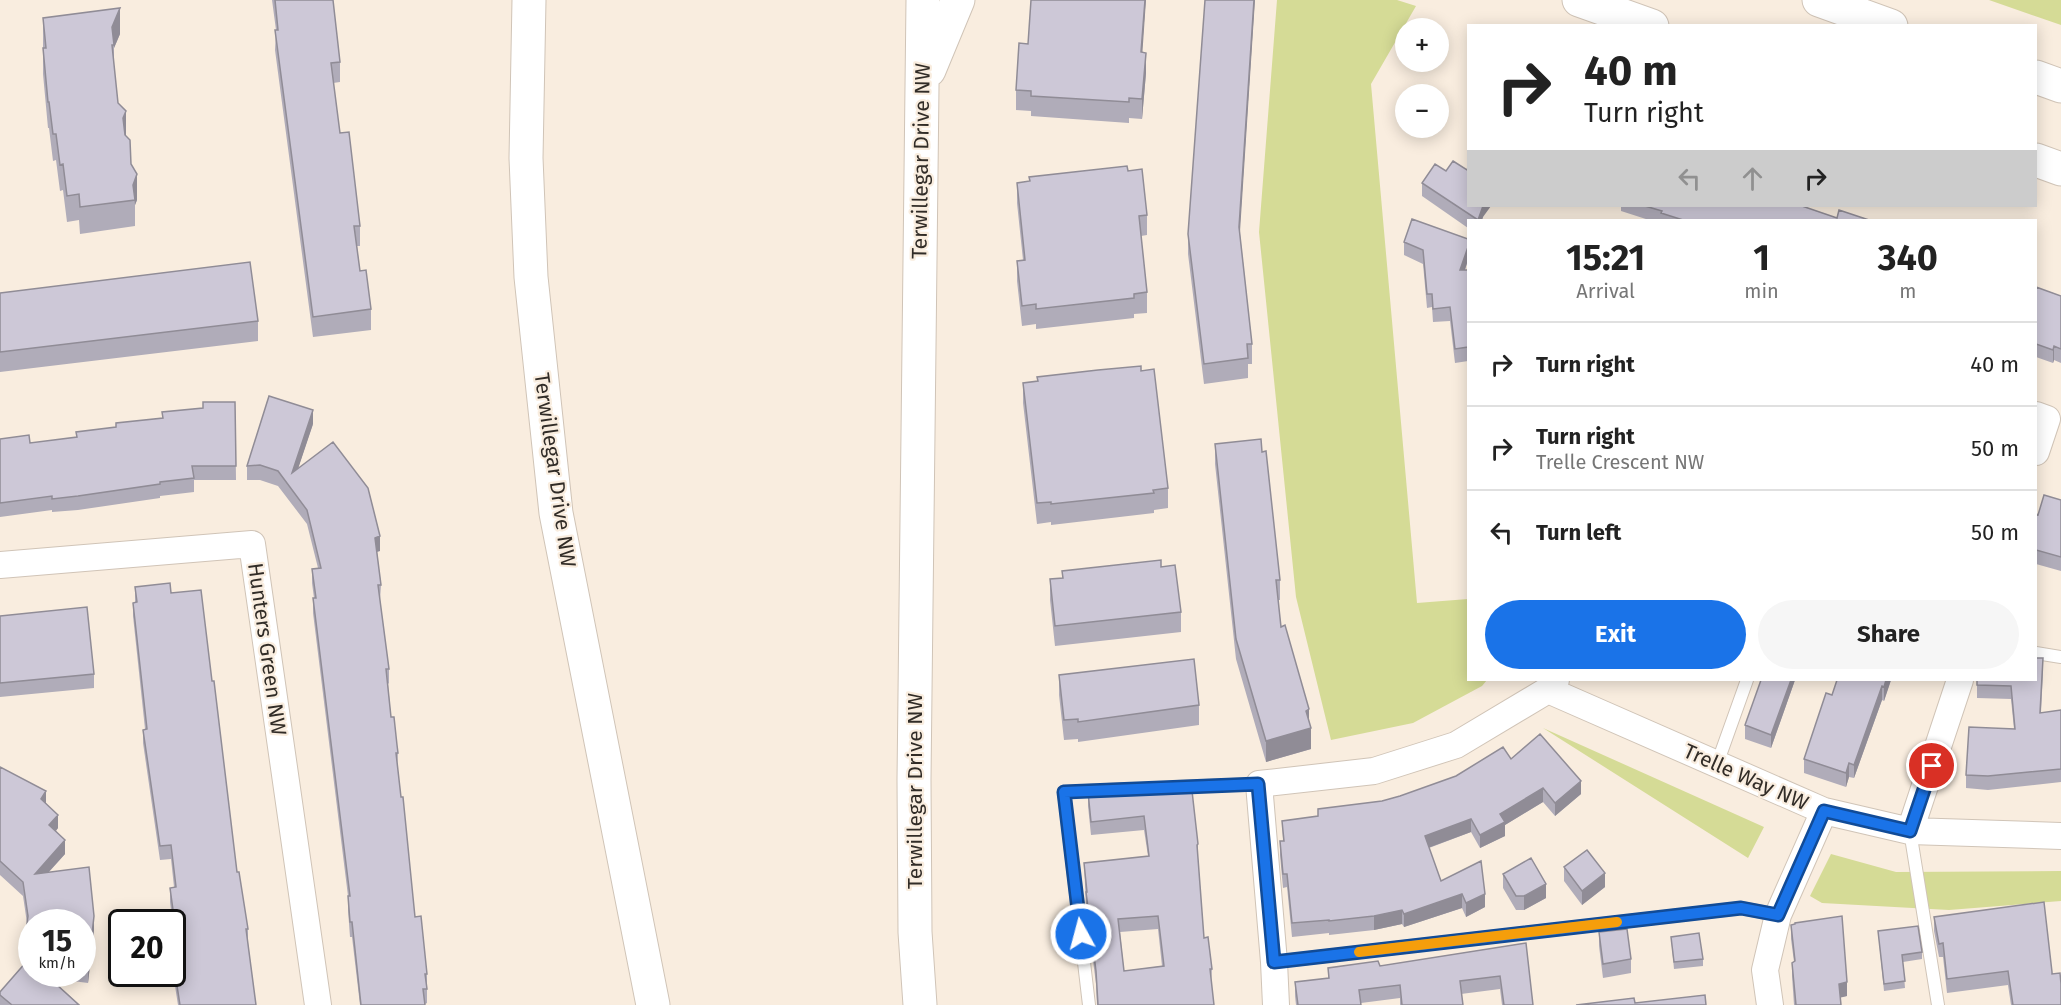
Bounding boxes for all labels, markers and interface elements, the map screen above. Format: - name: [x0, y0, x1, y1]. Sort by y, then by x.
- map controls: [1395, 18, 1449, 138]
- button: +: [1395, 18, 1449, 72]
- text: 40 m: [1584, 46, 1678, 96]
- icon: right: [1485, 48, 1563, 126]
- street label: Terwillegar Drive NW: [906, 63, 936, 259]
- button: −: [1395, 84, 1449, 138]
- text: Turn right: [1584, 97, 1704, 129]
- icon: left: [1673, 162, 1706, 195]
- icon: ahead: [1736, 162, 1769, 195]
- icon: right: [1799, 162, 1832, 195]
- text: 15:21: [1566, 236, 1645, 280]
- text: 1: [1753, 236, 1770, 280]
- text: 340: [1878, 236, 1938, 280]
- text: Arrival: [1576, 279, 1635, 303]
- text: min: [1744, 279, 1779, 303]
- text: m: [1899, 279, 1916, 303]
- icon: right: [1485, 348, 1518, 381]
- text: Turn right: [1536, 351, 1635, 378]
- text: 40 m: [1970, 351, 2019, 378]
- street label: Terwillegar Drive NW: [528, 371, 582, 569]
- text: Turn right: [1536, 423, 1635, 450]
- icon: right: [1485, 432, 1518, 465]
- text: 50 m: [1971, 435, 2019, 462]
- text: Trelle Crescent NW: [1536, 450, 1704, 474]
- icon: left: [1485, 516, 1518, 549]
- text: Turn left: [1536, 519, 1621, 546]
- text: 50 m: [1971, 519, 2019, 546]
- street label: Hunters Green NW: [242, 561, 292, 737]
- button: Exit: [1485, 600, 1746, 669]
- button: Share: [1758, 600, 2019, 669]
- street label: Terwillegar Drive NW: [902, 693, 928, 889]
- street label: Trelle Way NW: [1680, 738, 1812, 816]
- pin: [1906, 740, 1957, 791]
- icon: arrive: [1915, 749, 1948, 782]
- position arrow: [1049, 902, 1113, 966]
- speed limit sign: 20: [108, 909, 186, 987]
- text: 15: [42, 923, 72, 959]
- text: km/h: [38, 954, 76, 972]

